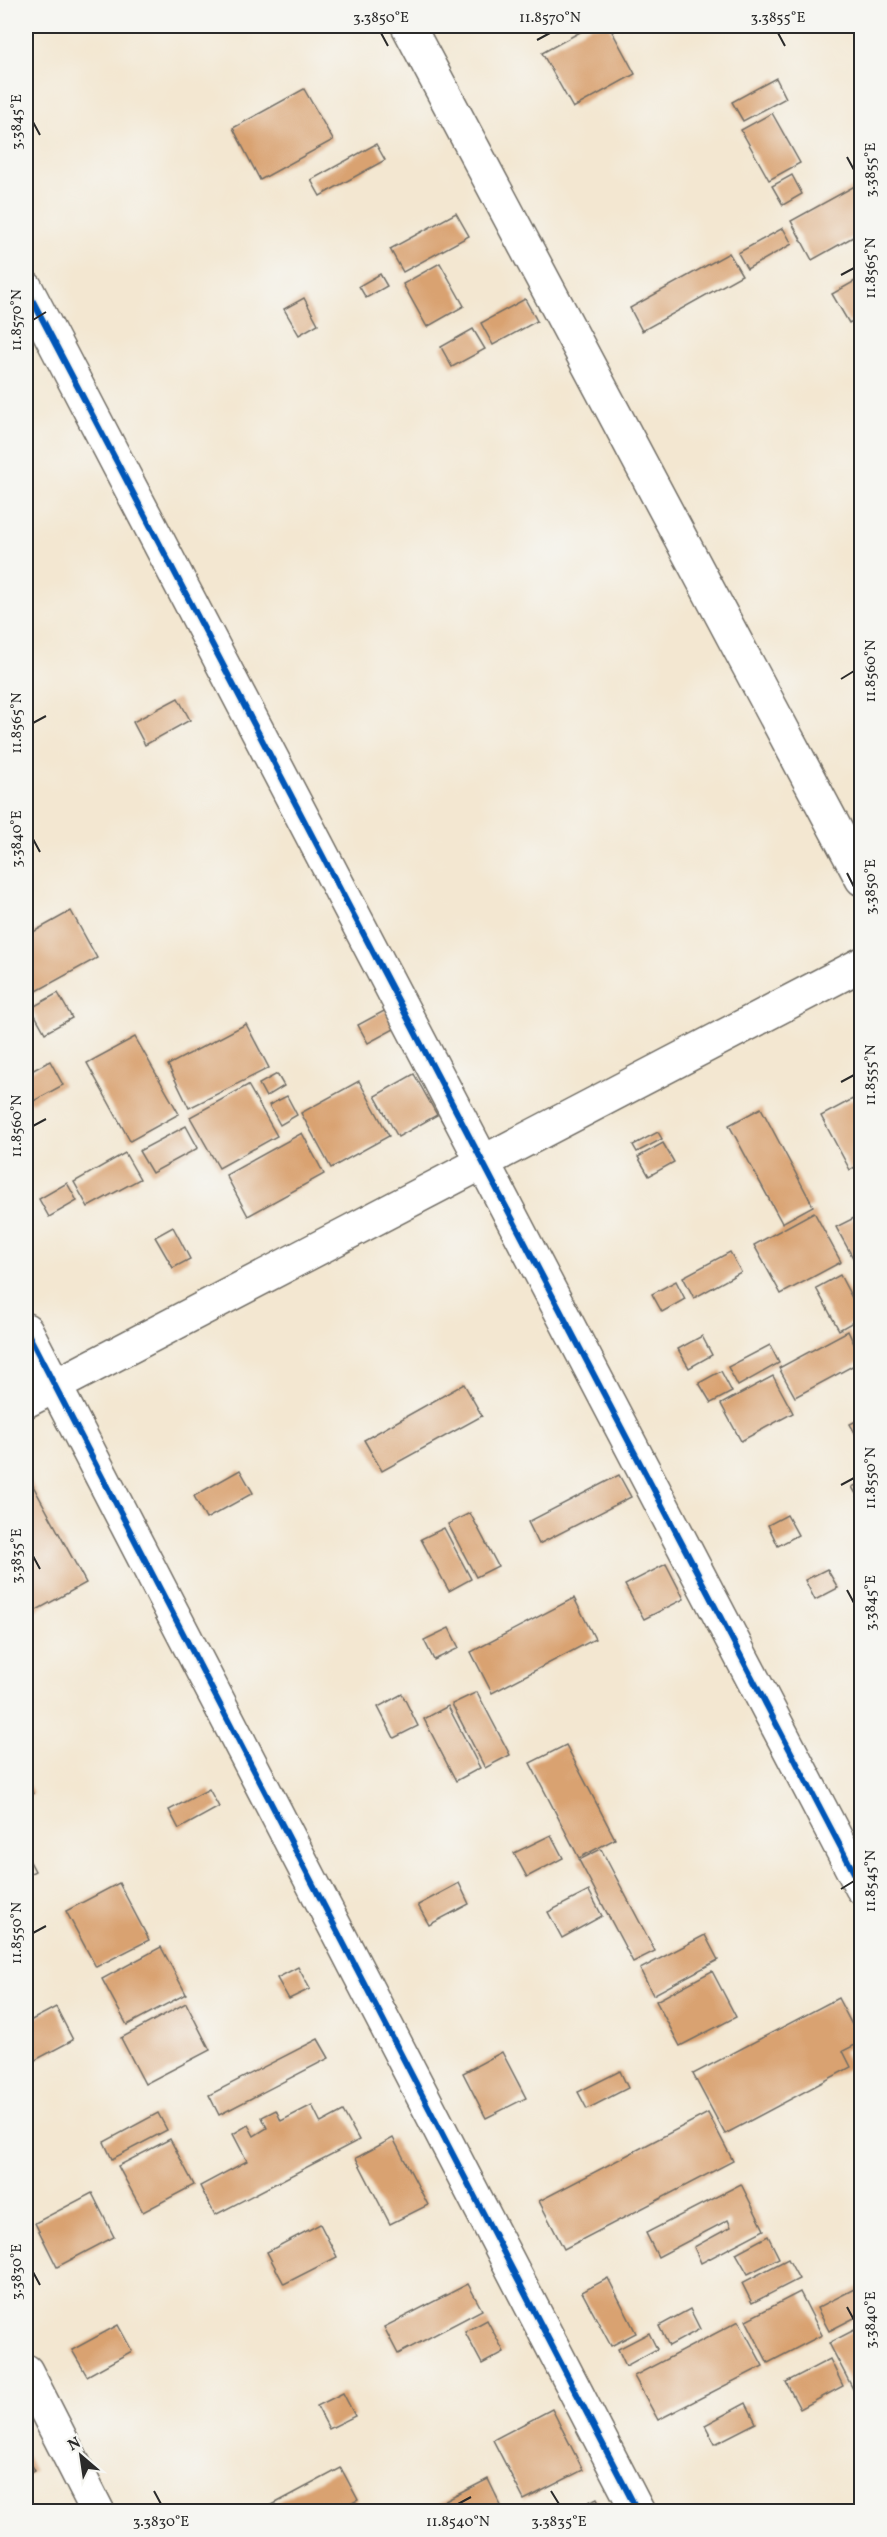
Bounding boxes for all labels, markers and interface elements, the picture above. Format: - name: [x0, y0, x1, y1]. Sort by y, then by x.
- text: 3.3850°E: [353, 8, 409, 29]
- text: 11.8570°N: [519, 8, 581, 29]
- text: 3.3855°E: [751, 8, 805, 29]
- text: 3.3845°E: [7, 94, 28, 150]
- text: 3.3855°E: [861, 143, 882, 197]
- text: 11.8565°N: [861, 237, 882, 299]
- text: 11.8570°N: [7, 289, 28, 351]
- text: 11.8560°N: [861, 640, 882, 702]
- text: 11.8565°N: [7, 692, 28, 754]
- text: 3.3840°E: [7, 810, 28, 868]
- text: 3.3850°E: [861, 859, 882, 915]
- text: 11.8555°N: [861, 1044, 882, 1106]
- text: 11.8560°N: [7, 1095, 28, 1157]
- text: 11.8550°N: [861, 1447, 882, 1509]
- text: 3.3835°E: [7, 1528, 28, 1584]
- text: 3.3845°E: [861, 1575, 882, 1631]
- text: 11.8545°N: [861, 1850, 882, 1912]
- text: 11.8550°N: [7, 1902, 28, 1964]
- text: 3.3830°E: [7, 2244, 28, 2300]
- text: 3.3840°E: [861, 2291, 882, 2349]
- north arrow: [51, 2426, 111, 2486]
- text: N: [64, 2432, 85, 2457]
- text: 3.3830°E: [133, 2512, 189, 2533]
- text: 11.8540°N: [426, 2512, 490, 2533]
- text: 3.3835°E: [531, 2512, 587, 2533]

